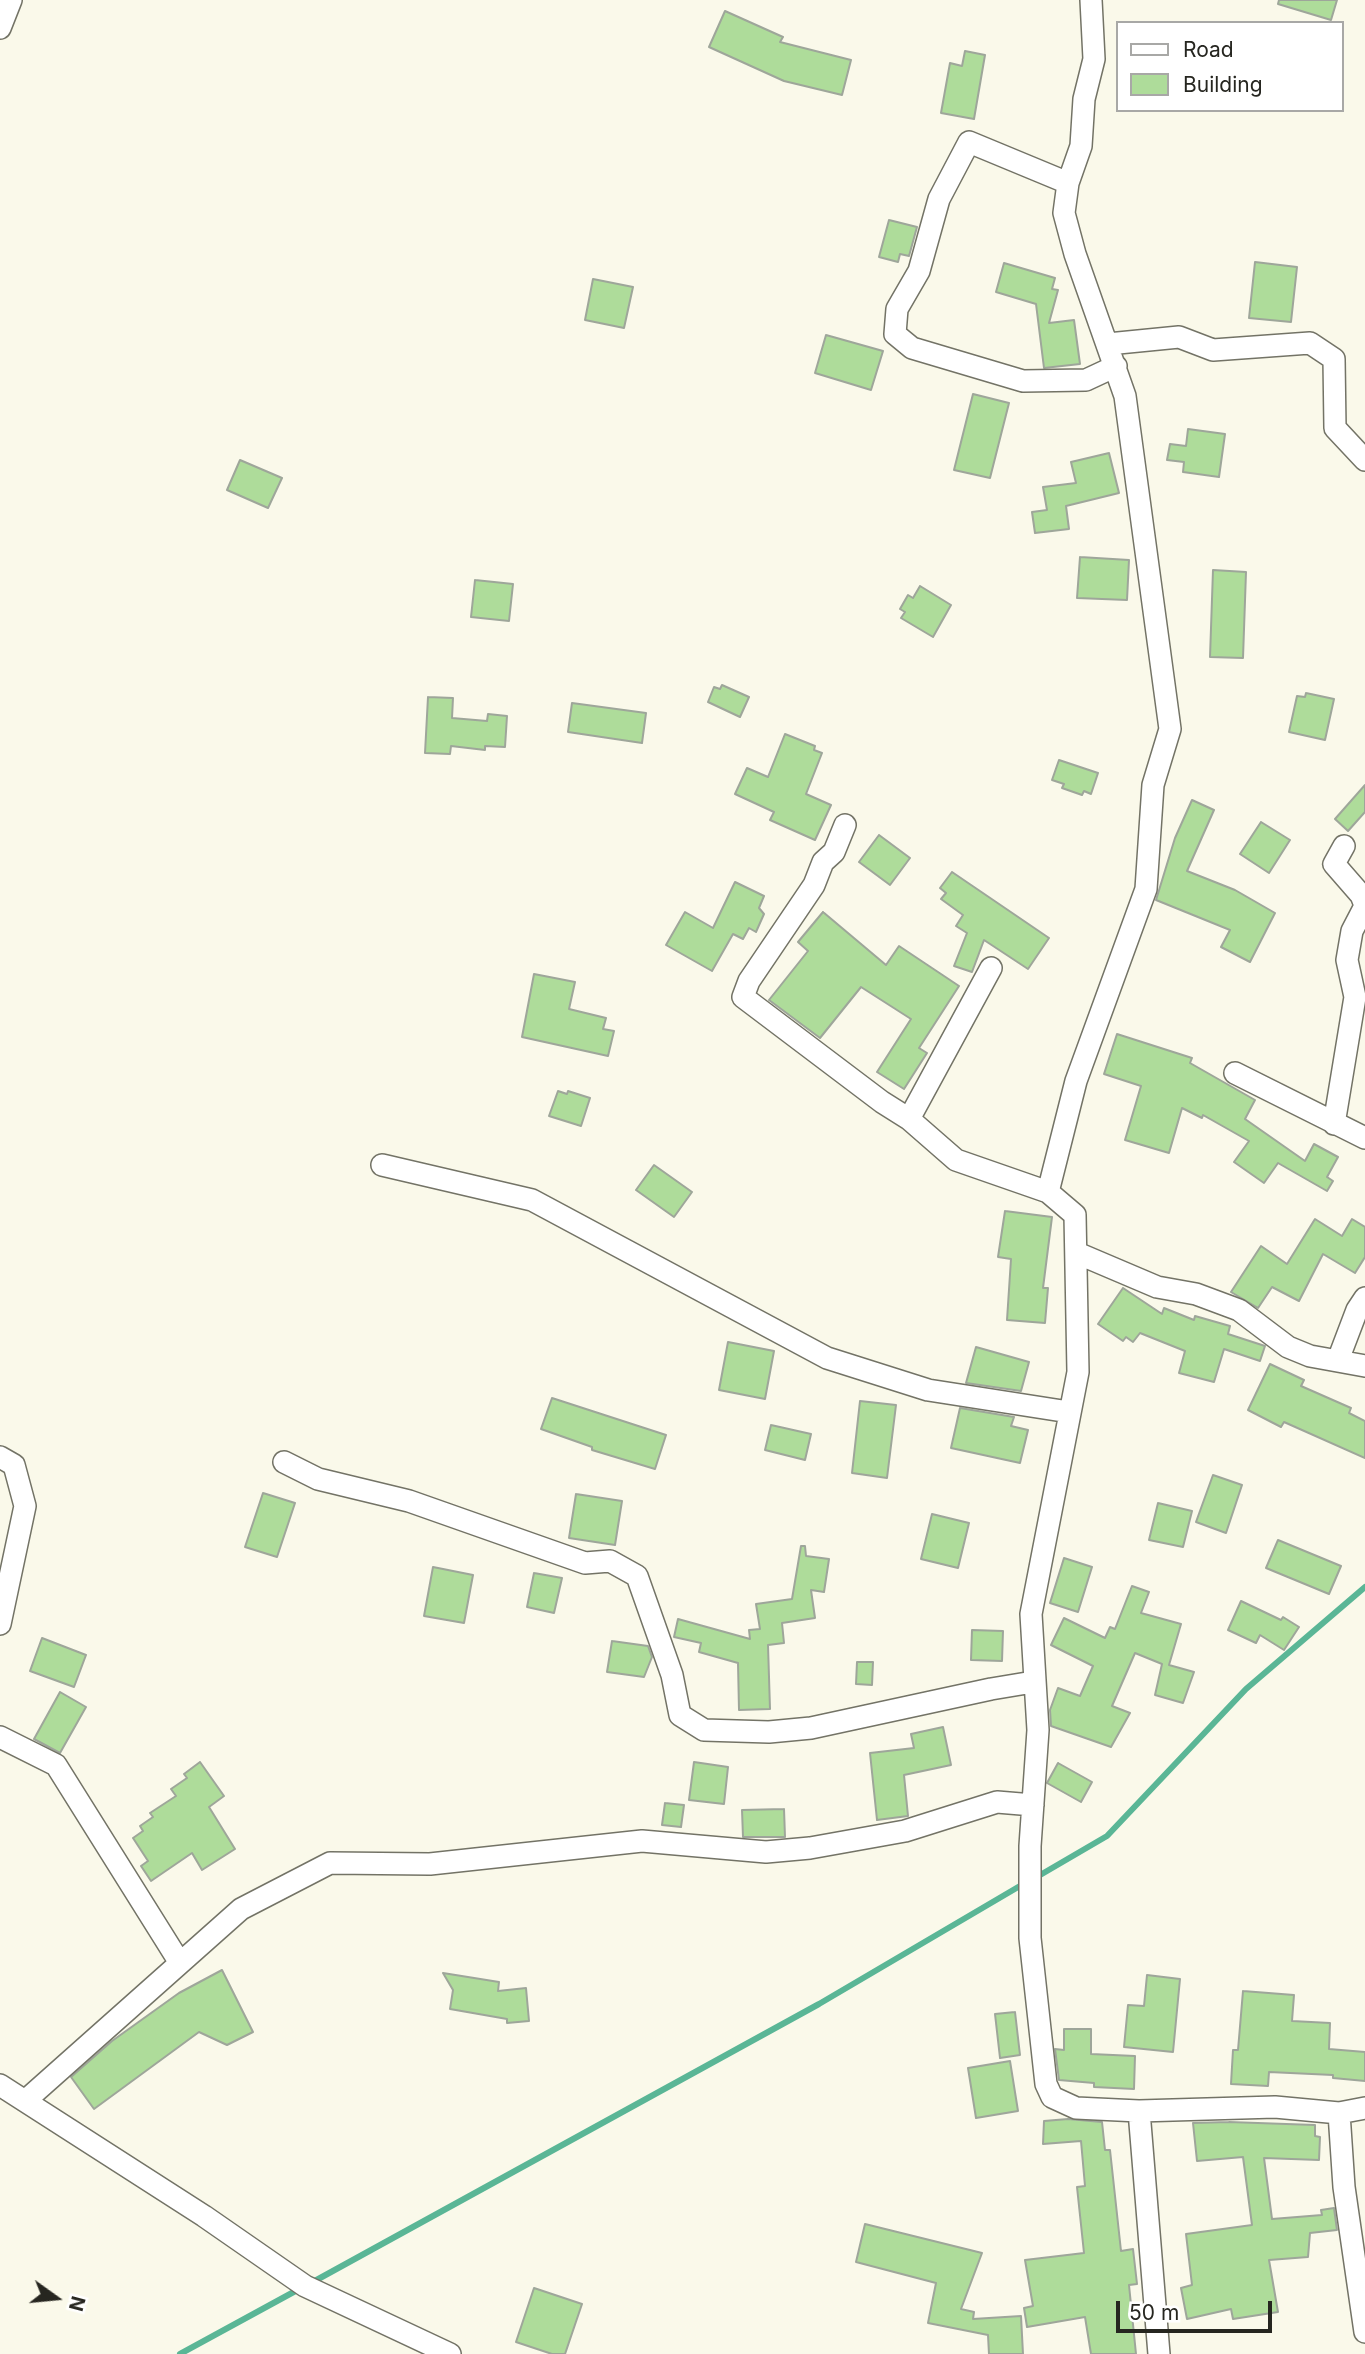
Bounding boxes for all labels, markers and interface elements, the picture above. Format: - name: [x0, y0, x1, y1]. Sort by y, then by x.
- legend: [1116, 21, 1344, 112]
- text: Road: [1183, 37, 1234, 62]
- text: Building: [1183, 72, 1263, 97]
- north arrow: [21, 2263, 91, 2333]
- scale bar: [1120, 2288, 1276, 2332]
- text: N: [64, 2294, 90, 2314]
- text: 50 m: [1129, 2300, 1179, 2325]

